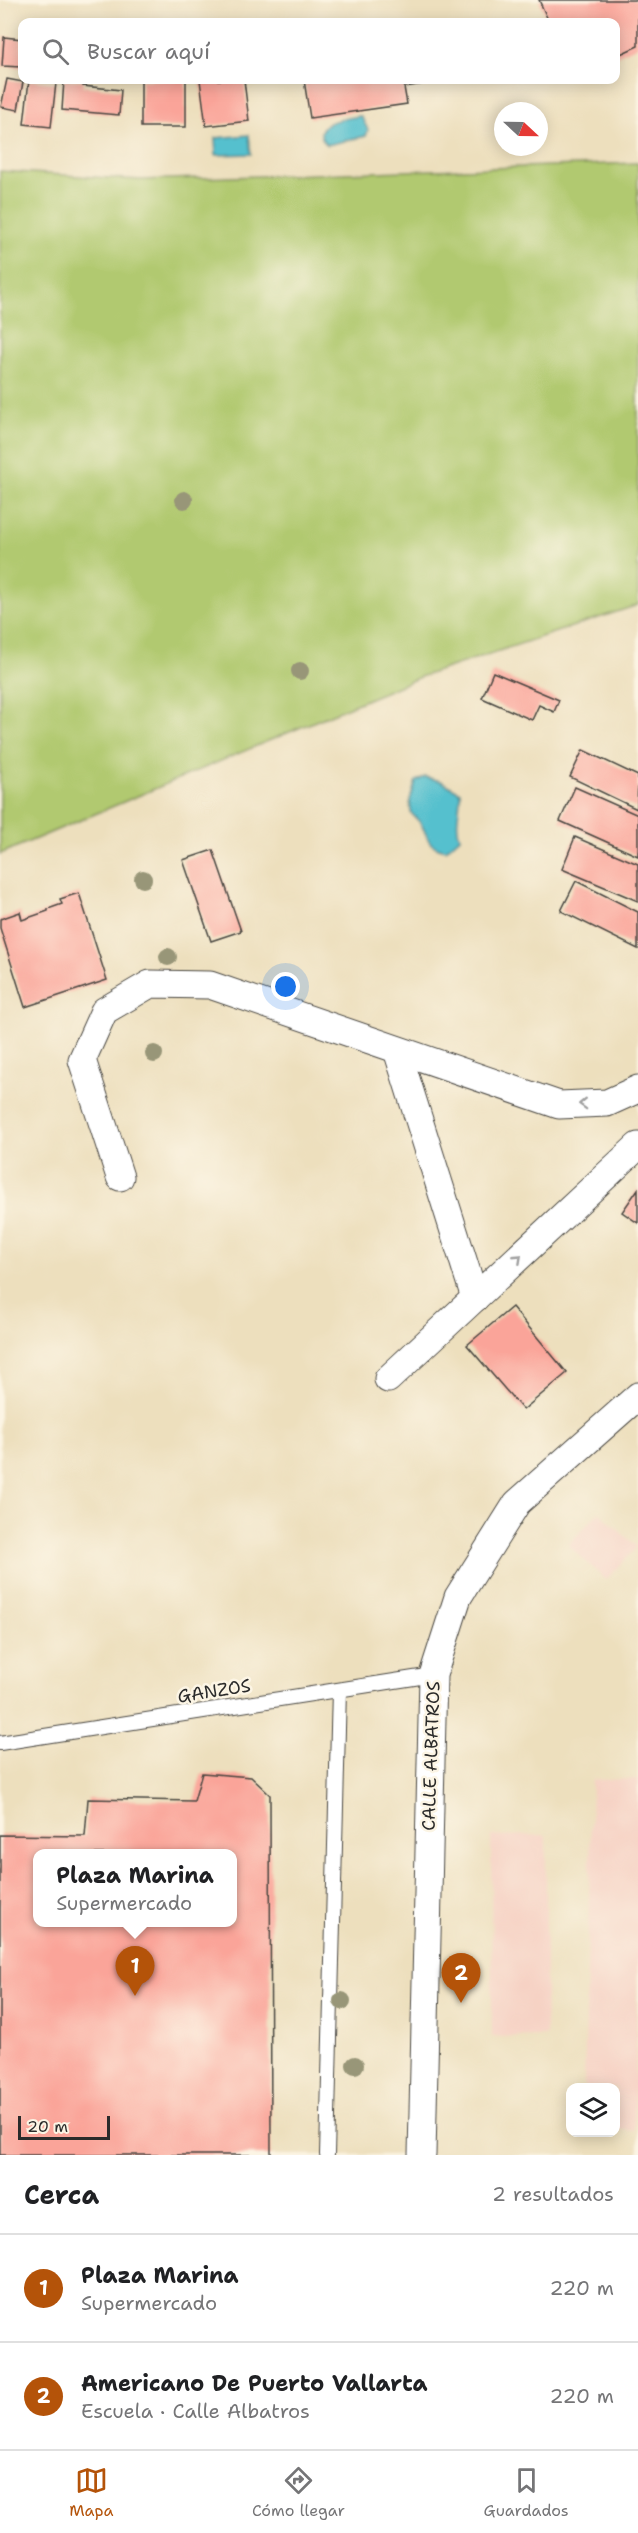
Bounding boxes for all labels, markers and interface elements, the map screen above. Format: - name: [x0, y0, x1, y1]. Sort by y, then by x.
- search box: [18, 18, 620, 84]
- icon: search: [39, 35, 72, 68]
- text: Buscar aquí: [87, 37, 210, 66]
- north arrow: [494, 102, 548, 156]
- your location: [271, 972, 300, 1001]
- one-way arrow: [578, 1097, 587, 1110]
- one-way arrow: [511, 1254, 522, 1265]
- street label: GANZOS: [176, 1673, 252, 1709]
- street label: CALLE ALBATROS: [416, 1681, 446, 1831]
- popup: [33, 1849, 237, 1927]
- text: Plaza Marina: [56, 1861, 214, 1890]
- text: Supermercado: [56, 1890, 192, 1916]
- pin: 1: [116, 1946, 154, 1996]
- pin: 2: [442, 1954, 480, 2003]
- map controls: [566, 2083, 620, 2137]
- button: layers: [566, 2083, 620, 2137]
- scale bar: [18, 2113, 110, 2140]
- text: 20 m: [27, 2116, 68, 2137]
- text: Cerca: [24, 2177, 99, 2212]
- text: 2 resultados: [492, 2181, 614, 2207]
- text: Plaza Marina: [81, 2261, 239, 2290]
- text: 1: [39, 2275, 48, 2301]
- text: 220 m: [550, 2275, 614, 2301]
- text: Supermercado: [81, 2290, 217, 2316]
- text: Americano De Puerto Vallarta: [81, 2369, 427, 2398]
- text: 2: [37, 2383, 51, 2409]
- text: 220 m: [550, 2383, 614, 2409]
- text: Escuela · Calle Albatros: [81, 2398, 310, 2424]
- tab: Mapa: [69, 2464, 113, 2521]
- tab: Cómo llegar: [252, 2464, 345, 2521]
- tab: Guardados: [484, 2464, 569, 2521]

